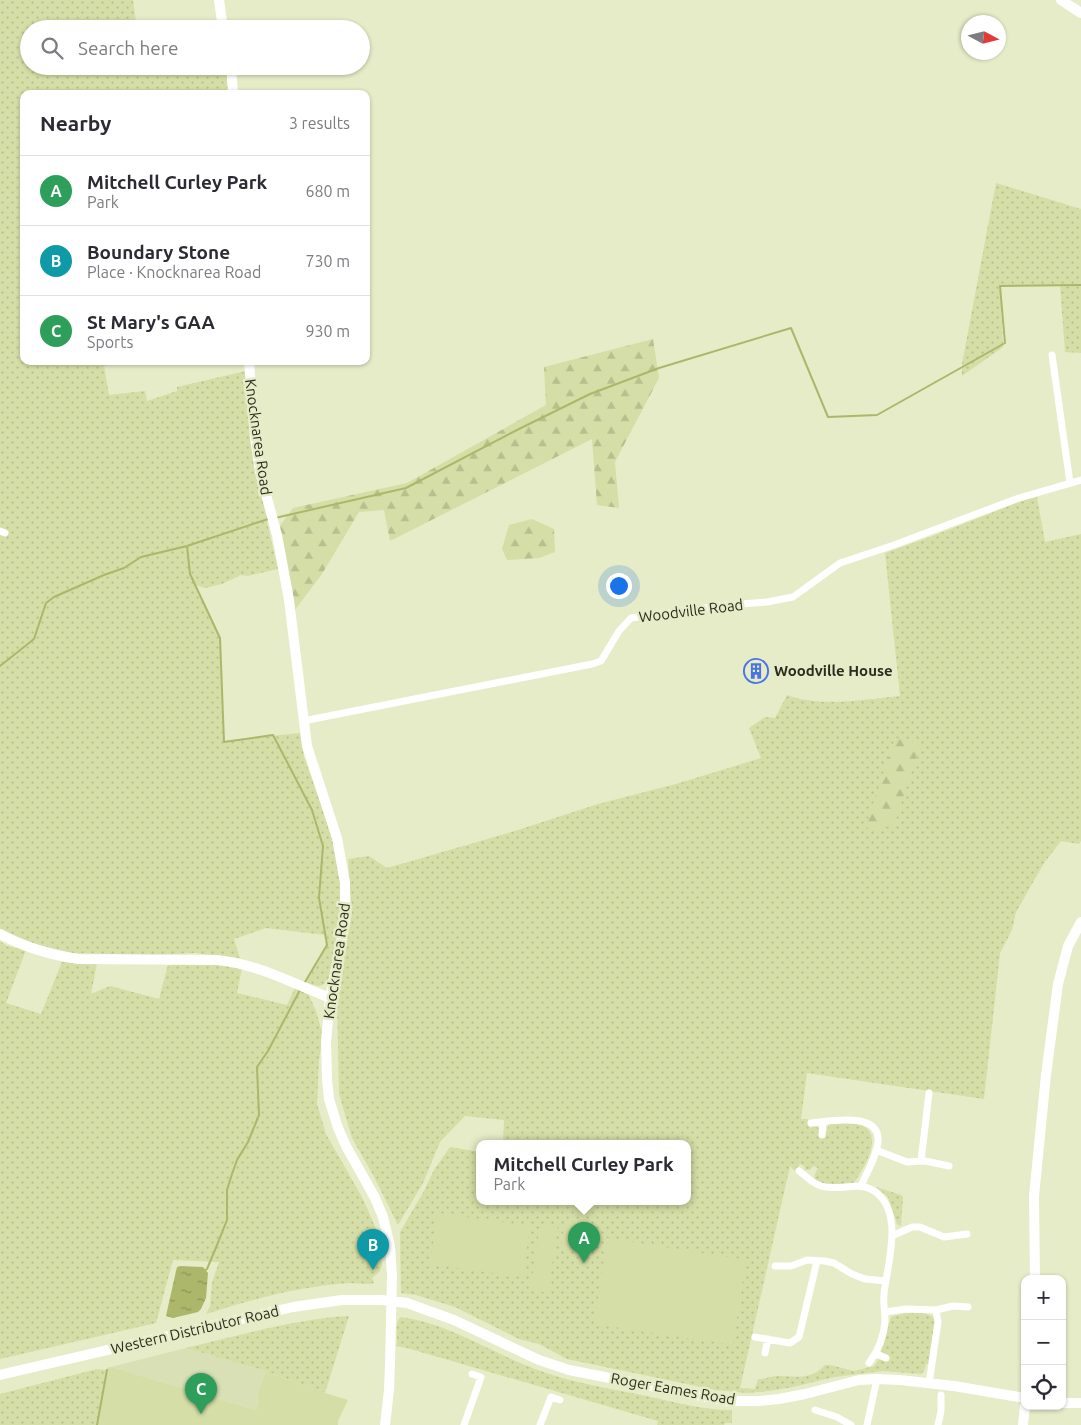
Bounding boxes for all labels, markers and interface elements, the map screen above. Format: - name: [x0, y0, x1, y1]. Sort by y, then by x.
- north arrow: [961, 15, 1006, 60]
- search box: [20, 20, 370, 75]
- icon: search: [38, 34, 66, 62]
- text: Search here: [78, 37, 178, 59]
- text: Nearby: [40, 111, 111, 135]
- text: 3 results: [289, 114, 350, 132]
- text: Mitchell Curley Park: [87, 171, 267, 193]
- text: A: [50, 182, 62, 200]
- text: 680 m: [305, 182, 350, 200]
- text: Park: [87, 193, 119, 211]
- text: Boundary Stone: [87, 241, 230, 263]
- text: B: [51, 252, 61, 270]
- text: 730 m: [305, 252, 350, 270]
- text: Place · Knocknarea Road: [87, 263, 261, 281]
- text: St Mary's GAA: [87, 311, 215, 333]
- text: C: [51, 322, 61, 340]
- text: 930 m: [305, 322, 350, 340]
- text: Sports: [87, 333, 133, 351]
- street label: Knocknarea Road: [242, 378, 275, 496]
- your location: [606, 573, 632, 599]
- street label: Woodville Road: [638, 596, 744, 625]
- building icon: Woodville House: [743, 658, 769, 684]
- place label: Woodville House: [774, 662, 893, 679]
- street label: Knocknarea Road: [320, 902, 353, 1020]
- popup: [476, 1140, 691, 1205]
- text: Mitchell Curley Park: [493, 1153, 674, 1175]
- text: Park: [493, 1175, 525, 1193]
- pin: A: [568, 1222, 600, 1263]
- pin: B: [357, 1229, 389, 1270]
- map controls: [1021, 1275, 1066, 1410]
- button: +: [1021, 1275, 1066, 1320]
- street label: Western Distributor Road: [109, 1302, 281, 1357]
- button: −: [1021, 1320, 1066, 1365]
- button: locate: [1021, 1365, 1066, 1410]
- street label: Roger Eames Road: [610, 1369, 737, 1408]
- pin: C: [185, 1373, 217, 1414]

